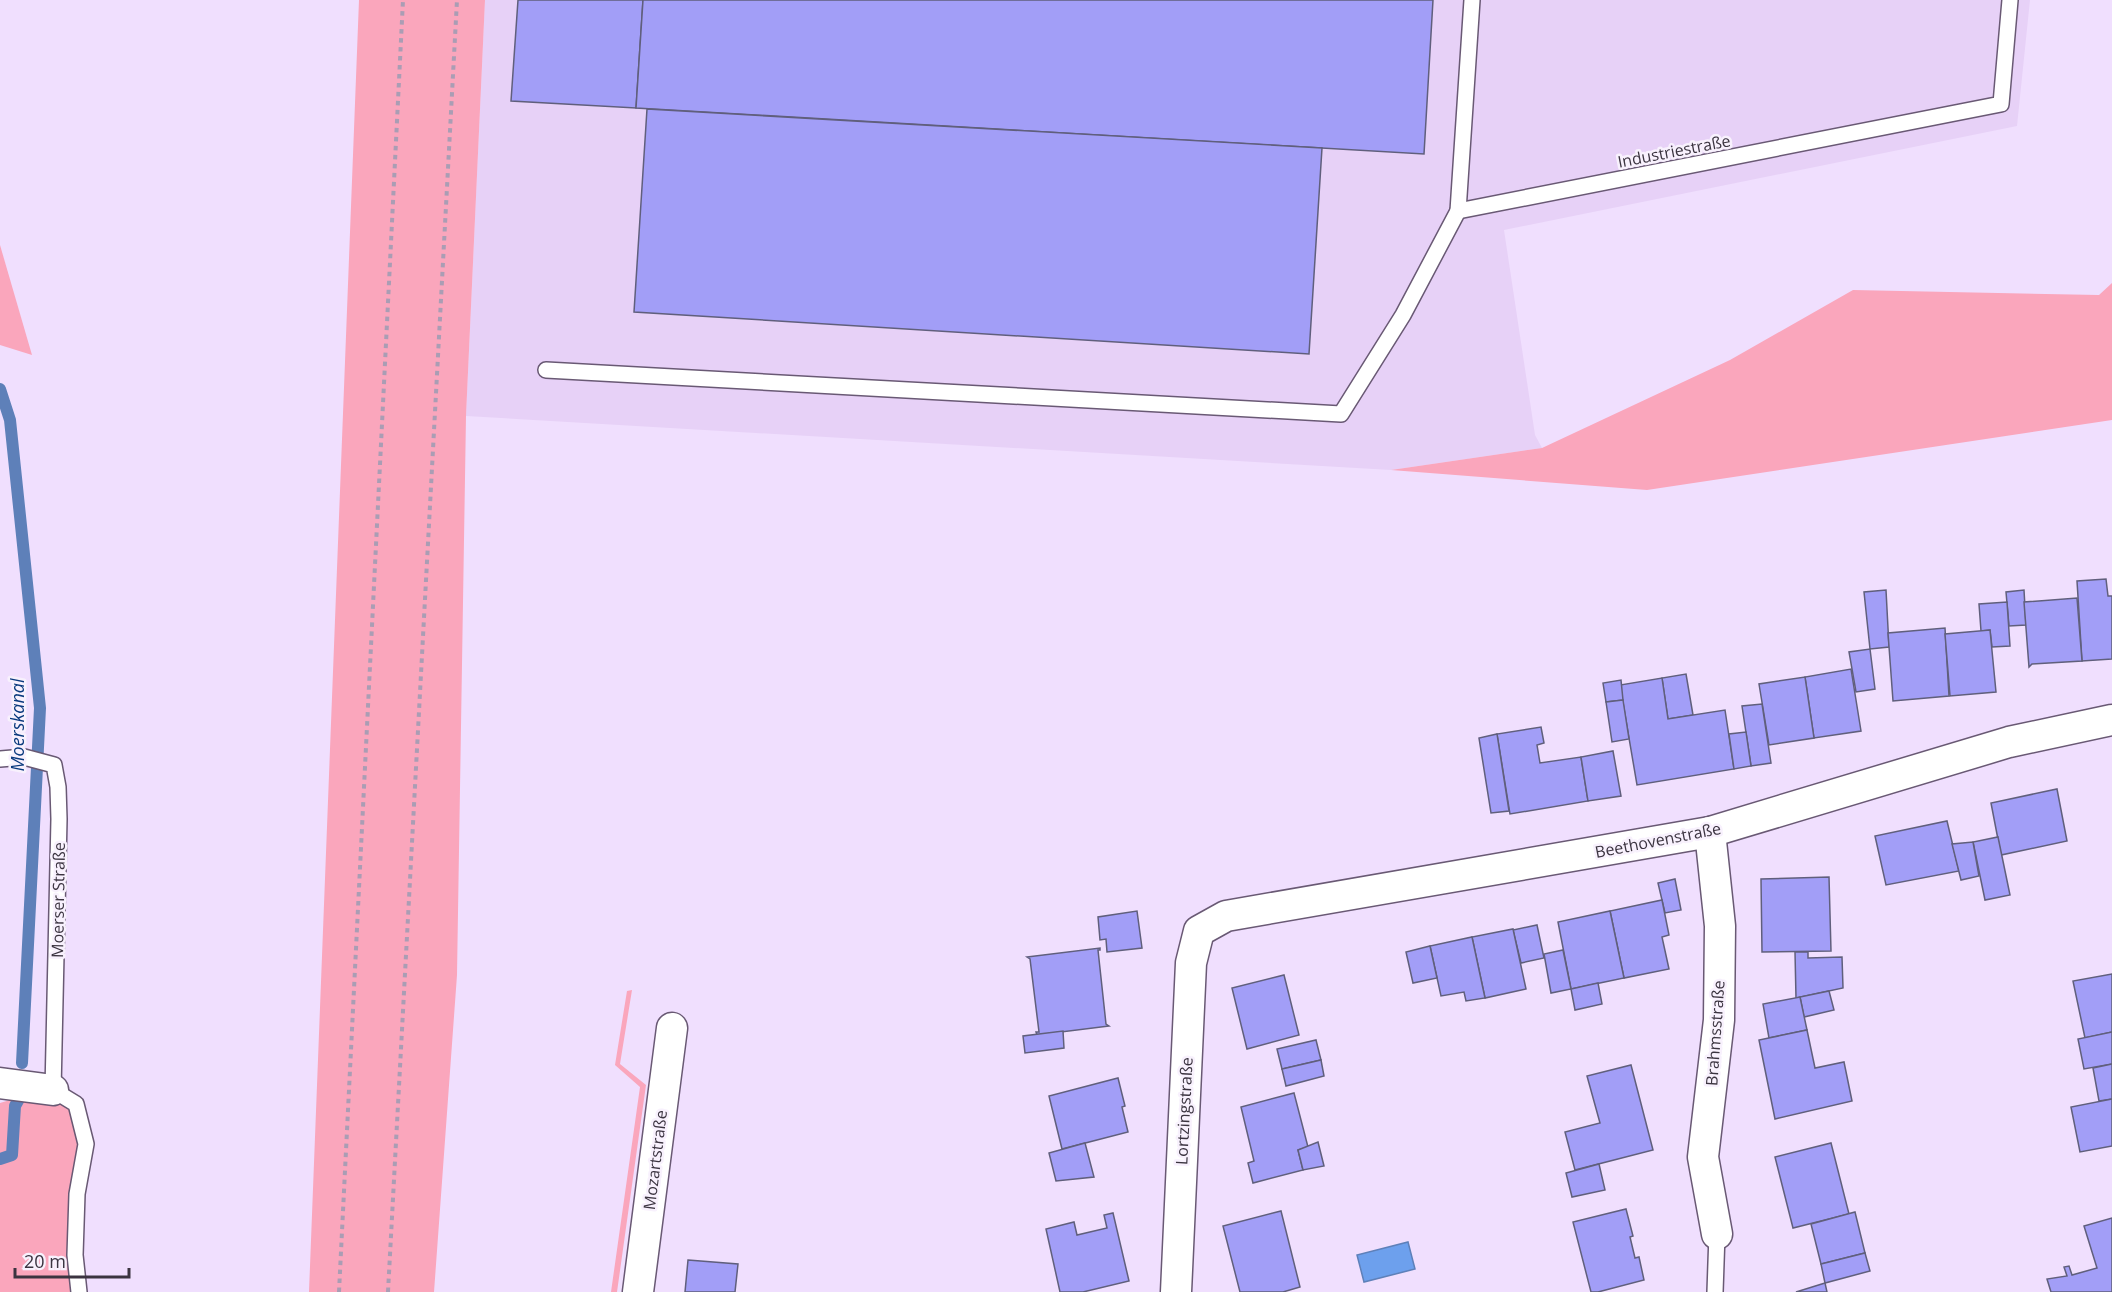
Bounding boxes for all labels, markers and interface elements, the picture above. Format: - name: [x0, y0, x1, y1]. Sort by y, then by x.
- street label: Industriestraße: [1616, 129, 1732, 173]
- water label: Moerskanal: [5, 678, 29, 772]
- street label: Beethovenstraße: [1593, 817, 1723, 863]
- street label: Moerser Straße: [46, 842, 70, 958]
- street label: Brahmsstraße: [1700, 979, 1730, 1086]
- street label: Lortzingstraße: [1170, 1057, 1198, 1165]
- street label: Mozartstraße: [638, 1109, 672, 1211]
- scale bar: [15, 1241, 129, 1279]
- text: 20 m: [24, 1249, 66, 1273]

